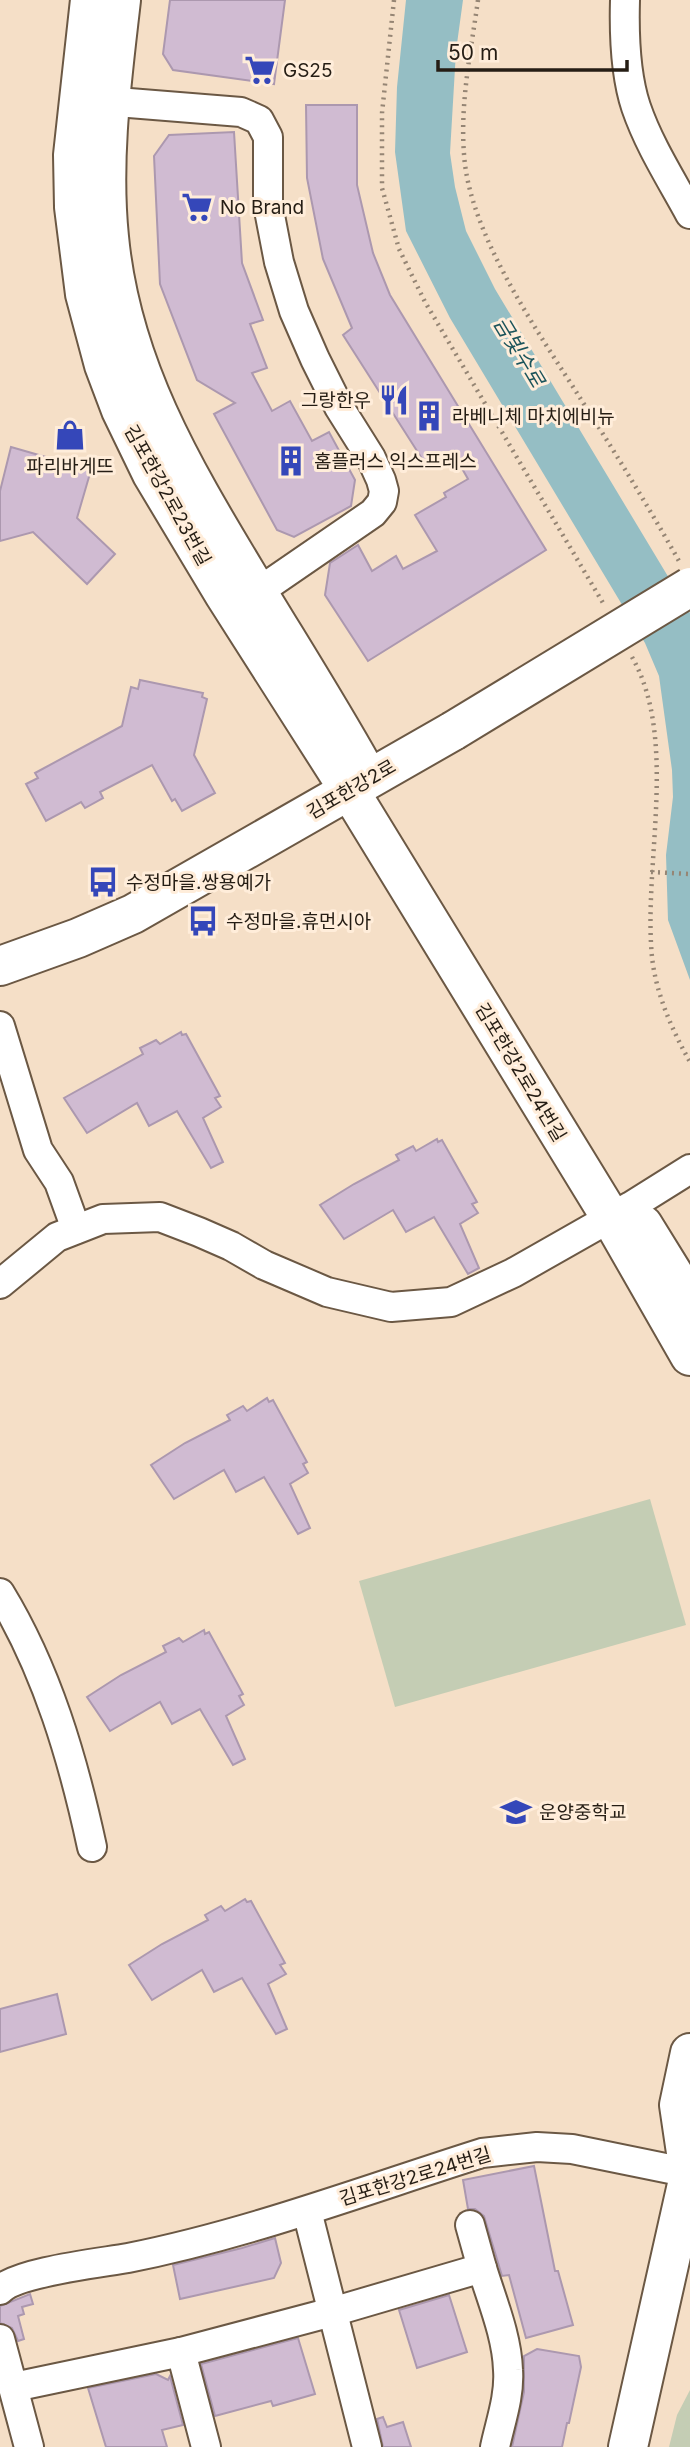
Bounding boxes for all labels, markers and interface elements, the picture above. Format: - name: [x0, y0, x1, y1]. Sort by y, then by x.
- scale bar: [438, 28, 627, 72]
- text: 50 m: [448, 40, 498, 65]
- supermarket icon: GS25: [243, 53, 277, 87]
- place label: GS25: [283, 59, 333, 82]
- supermarket icon: No Brand: [180, 190, 214, 224]
- place label: No Brand: [220, 196, 304, 219]
- water label: 금빛수로: [489, 312, 551, 393]
- restaurant icon: 그랑한우: [377, 383, 411, 417]
- place label: 그랑한우: [301, 389, 371, 412]
- building icon: 라베니체 마치에비뉴: [412, 399, 446, 433]
- place label: 라베니체 마치에비뉴: [452, 405, 615, 428]
- shop icon: 파리바게뜨: [53, 418, 87, 452]
- street label: 김포한강2로23번길: [119, 421, 216, 570]
- building icon: 홈플러스 익스프레스: [274, 444, 308, 478]
- place label: 홈플러스 익스프레스: [314, 450, 477, 473]
- place label: 파리바게뜨: [26, 455, 114, 478]
- street label: 김포한강2로: [303, 755, 400, 824]
- bus stop icon: 수정마을.쌍용예가: [86, 865, 120, 899]
- place label: 수정마을.쌍용예가: [126, 871, 271, 894]
- bus stop icon: 수정마을.휴먼시아: [186, 904, 220, 938]
- place label: 수정마을.휴먼시아: [226, 910, 371, 933]
- street label: 김포한강2로24번길: [470, 999, 571, 1146]
- school or university icon: 운양중학교: [499, 1795, 533, 1829]
- place label: 운양중학교: [539, 1801, 626, 1824]
- street label: 김포한강2로24번길: [336, 2142, 494, 2211]

